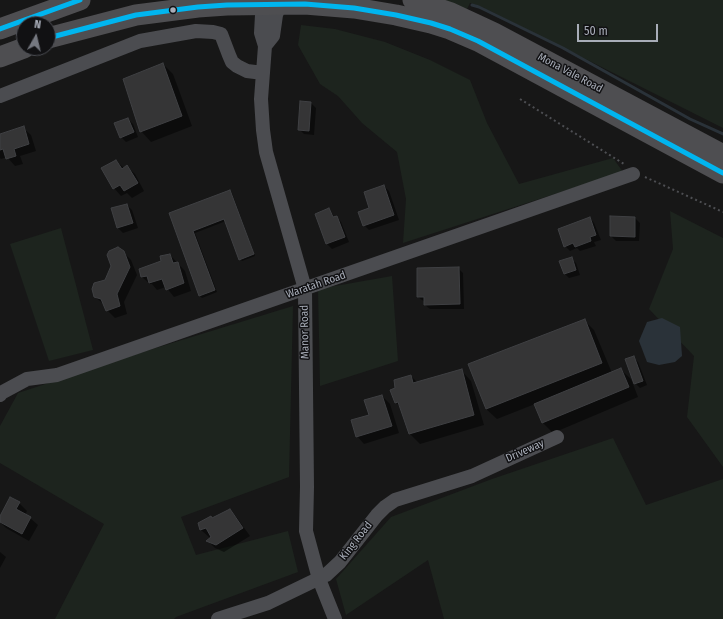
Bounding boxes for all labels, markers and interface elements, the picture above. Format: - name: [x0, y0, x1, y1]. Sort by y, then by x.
- unlabelled marker: [168, 5, 178, 15]
- north arrow: [16, 16, 56, 56]
- scale bar: [579, 16, 660, 42]
- text: N: [33, 18, 42, 32]
- text: 50 m: [584, 24, 608, 38]
- street label: Mona Vale Road: [535, 50, 605, 96]
- street label: Waratah Road: [284, 269, 348, 301]
- street label: Manor Road: [298, 305, 312, 359]
- street label: Driveway: [504, 437, 546, 465]
- street label: King Road: [337, 519, 375, 563]

